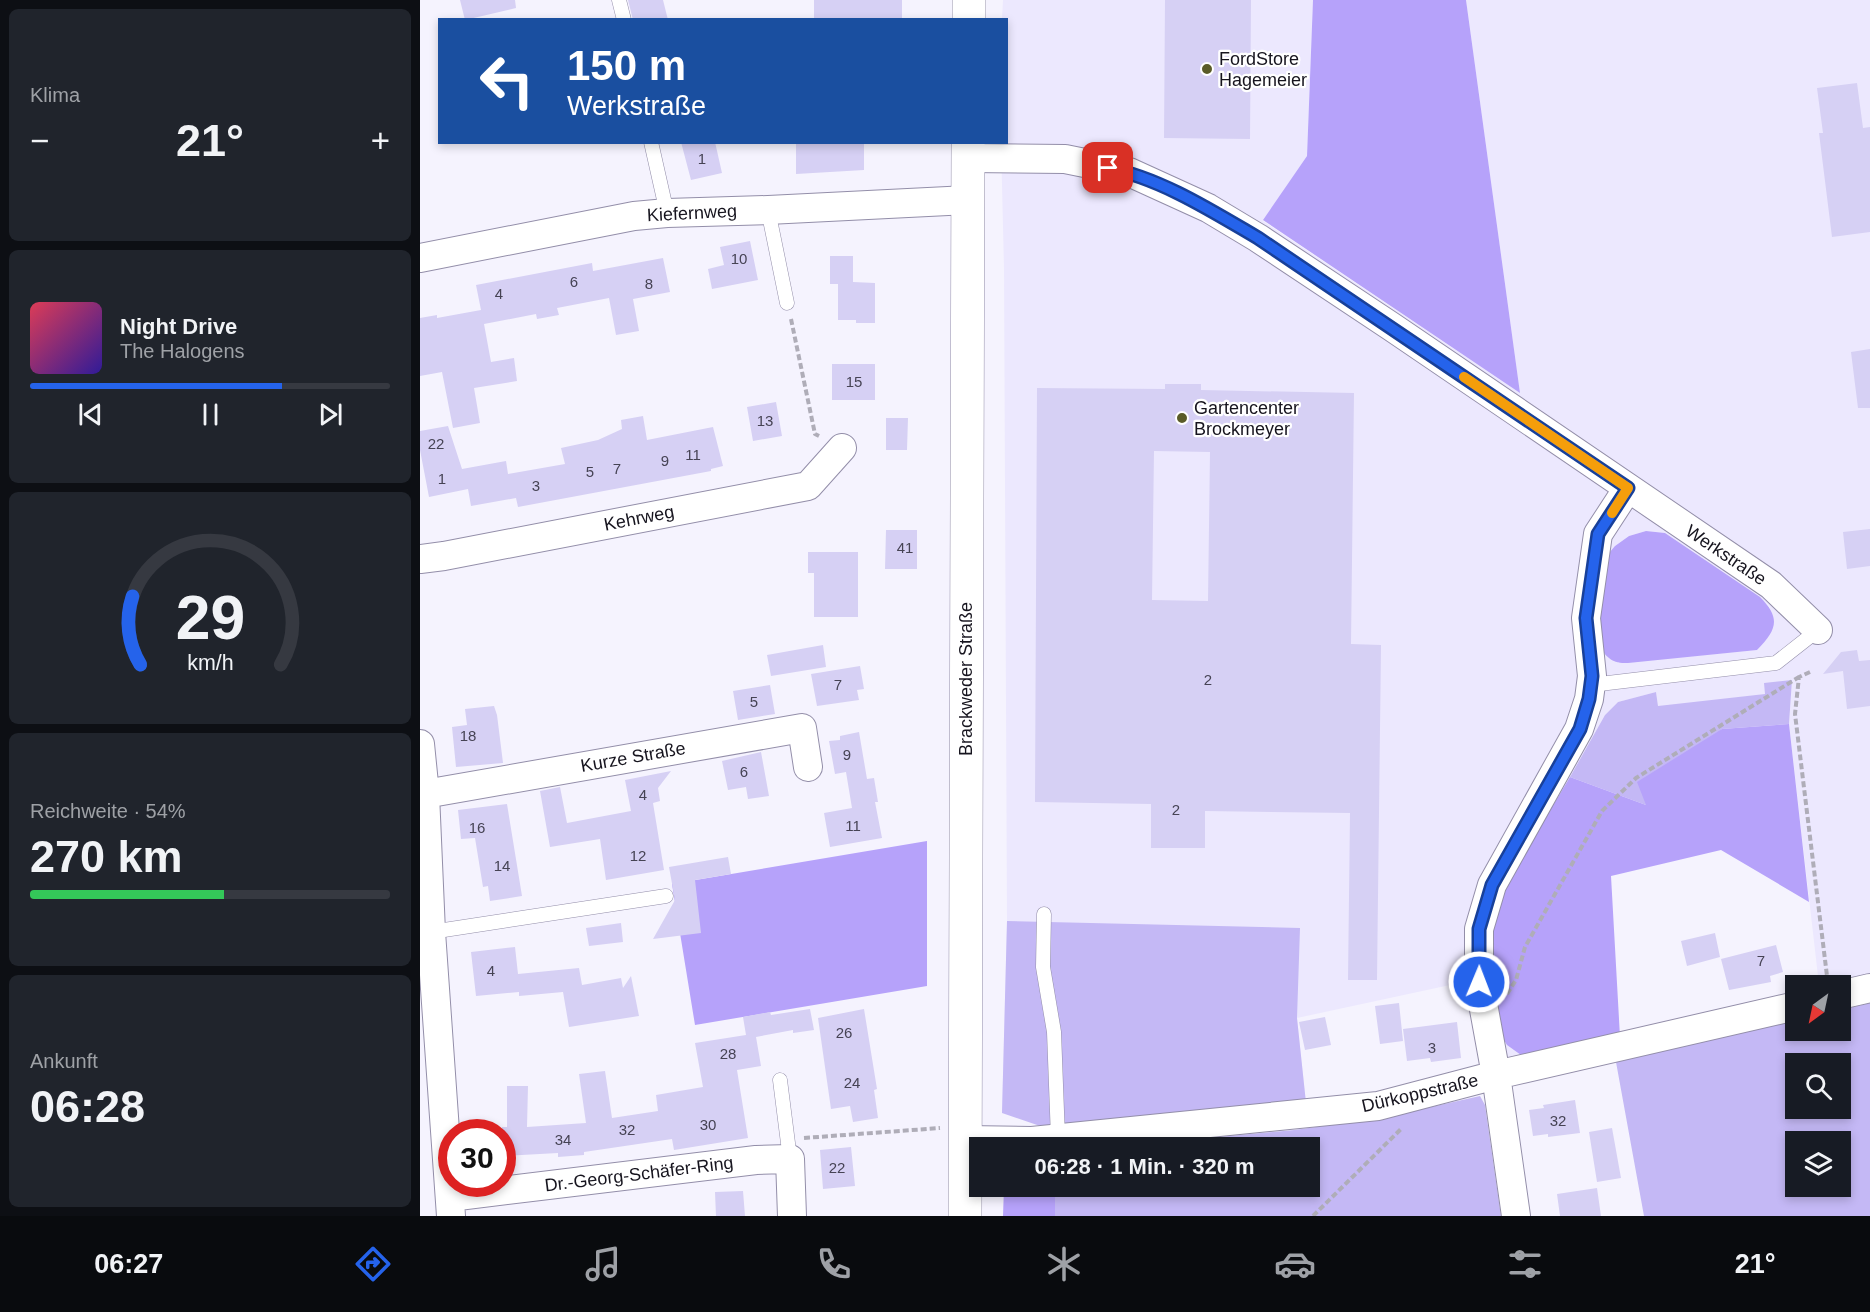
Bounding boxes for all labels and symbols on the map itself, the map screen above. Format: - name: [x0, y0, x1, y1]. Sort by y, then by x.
- place label: FordStore Hagemeier: [1219, 49, 1307, 90]
- marker: FordStore Hagemeier: [1200, 62, 1214, 76]
- pin: [1082, 142, 1133, 193]
- house number: 1: [698, 150, 706, 167]
- street label: Kiefernweg: [647, 201, 737, 225]
- house number: 10: [731, 250, 747, 267]
- house number: 6: [570, 273, 578, 290]
- house number: 8: [645, 275, 653, 292]
- house number: 4: [495, 285, 503, 302]
- house number: 15: [846, 373, 862, 390]
- place label: Gartencenter Brockmeyer: [1194, 398, 1299, 439]
- marker: Gartencenter Brockmeyer: [1175, 411, 1189, 425]
- house number: 13: [757, 412, 773, 429]
- house number: 22: [428, 435, 444, 452]
- house number: 11: [685, 446, 701, 463]
- house number: 9: [661, 452, 669, 469]
- house number: 7: [613, 460, 621, 477]
- house number: 5: [586, 463, 594, 480]
- house number: 1: [438, 470, 446, 487]
- house number: 3: [532, 477, 540, 494]
- street label: Kehrweg: [602, 501, 676, 535]
- street label: Werkstraße: [1682, 521, 1770, 589]
- house number: 41: [897, 539, 913, 556]
- street label: Brackweder Straße: [956, 602, 976, 756]
- house number: 2: [1204, 671, 1212, 688]
- house number: 7: [834, 676, 842, 693]
- house number: 5: [750, 693, 758, 710]
- house number: 18: [460, 727, 476, 744]
- street label: Kurze Straße: [579, 738, 687, 776]
- house number: 9: [843, 746, 851, 763]
- house number: 6: [740, 763, 748, 780]
- house number: 4: [639, 786, 647, 803]
- house number: 2: [1172, 801, 1180, 818]
- house number: 11: [845, 817, 861, 834]
- house number: 16: [469, 819, 485, 836]
- house number: 12: [630, 847, 646, 864]
- house number: 14: [494, 857, 510, 874]
- position arrow: [1447, 950, 1511, 1014]
- house number: 7: [1757, 952, 1765, 969]
- house number: 4: [487, 962, 495, 979]
- north arrow: [1785, 975, 1851, 1041]
- house number: 26: [836, 1024, 852, 1041]
- house number: 3: [1428, 1039, 1436, 1056]
- house number: 28: [720, 1045, 736, 1062]
- street label: Dürkoppstraße: [1360, 1070, 1480, 1116]
- house number: 24: [844, 1074, 860, 1091]
- house number: 32: [1550, 1112, 1566, 1129]
- house number: 30: [700, 1116, 716, 1133]
- speed limit sign: 30: [438, 1119, 516, 1197]
- house number: 32: [619, 1121, 635, 1138]
- house number: 34: [555, 1131, 571, 1148]
- street label: Dr.-Georg-Schäfer-Ring: [543, 1152, 735, 1196]
- house number: 22: [829, 1159, 845, 1176]

